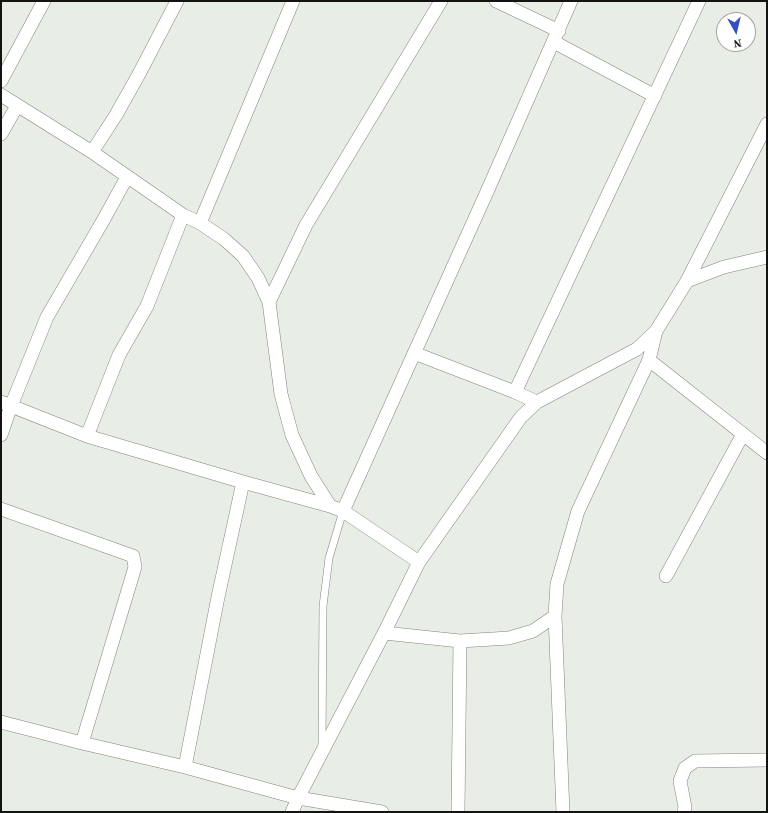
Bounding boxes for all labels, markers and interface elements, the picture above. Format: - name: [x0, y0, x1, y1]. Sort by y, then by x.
- north arrow: [716, 12, 756, 52]
- text: N: [733, 35, 743, 51]

